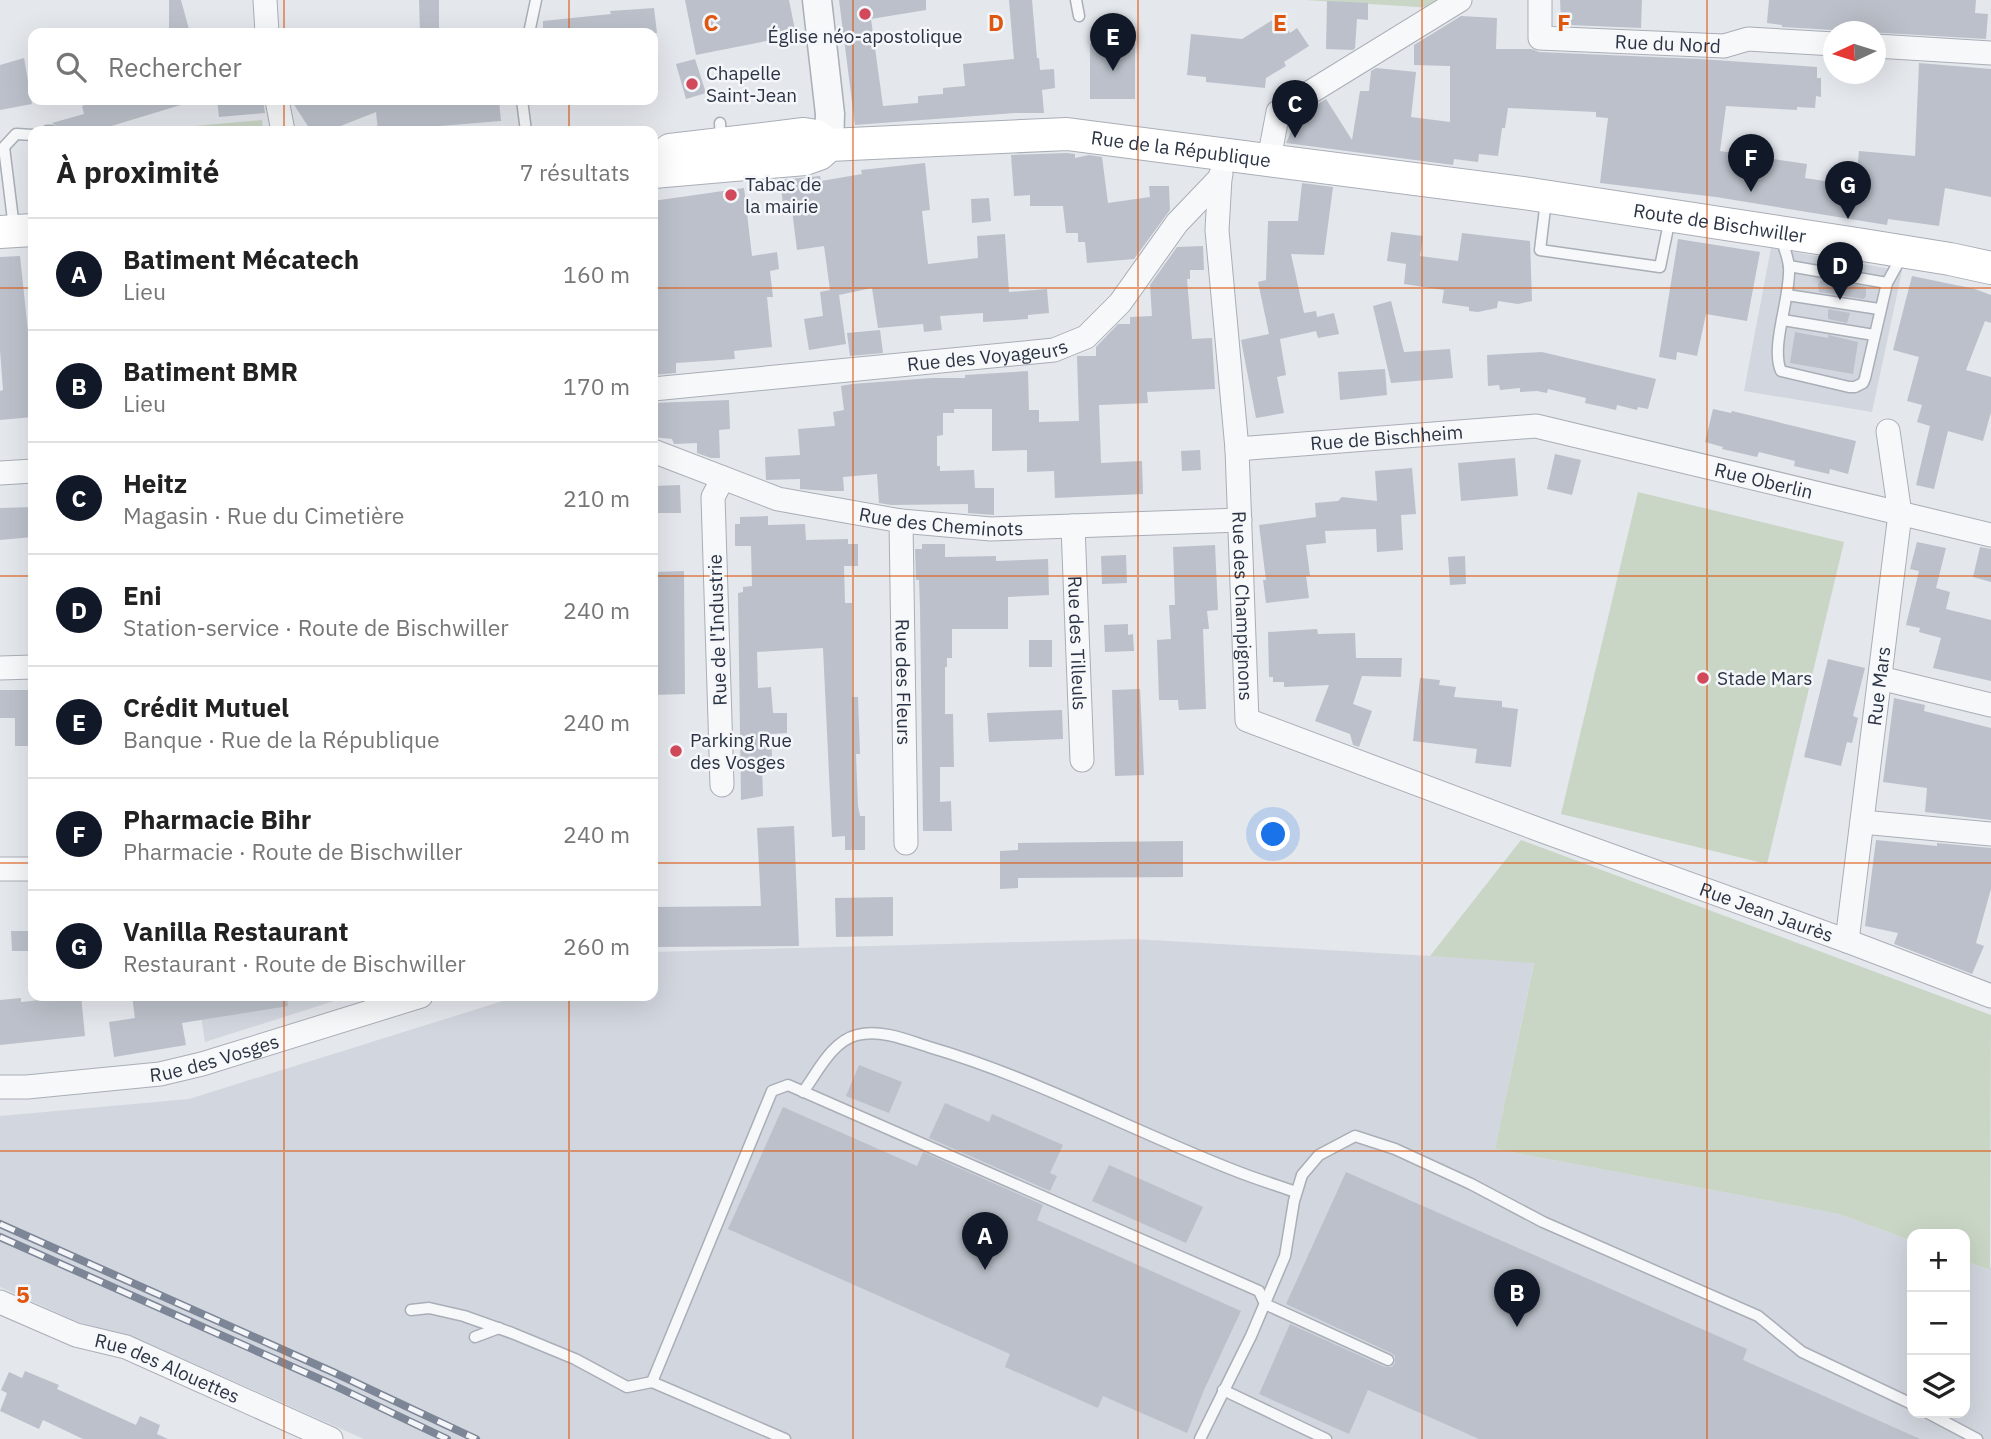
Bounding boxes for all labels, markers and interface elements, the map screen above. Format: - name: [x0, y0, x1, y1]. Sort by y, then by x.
- marker: Église néo-apostolique: [857, 6, 873, 22]
- text: C: [704, 7, 719, 37]
- text: D: [988, 7, 1004, 37]
- text: E: [1273, 7, 1287, 37]
- text: F: [1557, 7, 1571, 37]
- pin: E: [1090, 13, 1136, 71]
- north arrow: [1823, 21, 1886, 84]
- place label: Église néo-apostolique: [767, 24, 963, 48]
- search box: [28, 28, 658, 105]
- street label: Rue du Nord: [1614, 29, 1721, 58]
- icon: search: [52, 48, 90, 86]
- text: Rechercher: [108, 50, 242, 84]
- place label: Chapelle Saint-Jean: [706, 61, 797, 107]
- marker: Chapelle Saint-Jean: [684, 76, 700, 92]
- pin: C: [1272, 80, 1318, 138]
- street label: Rue de la République: [1090, 125, 1272, 172]
- pin: F: [1728, 134, 1774, 192]
- text: À proximité: [56, 152, 219, 191]
- text: 7 résultats: [520, 157, 630, 187]
- pin: G: [1825, 161, 1871, 219]
- place label: Tabac de la mairie: [745, 172, 821, 218]
- marker: Tabac de la mairie: [723, 187, 739, 203]
- street label: Route de Bischwiller: [1632, 198, 1808, 248]
- text: Batiment Mécatech: [123, 242, 359, 276]
- pin: D: [1817, 242, 1863, 300]
- text: A: [71, 259, 87, 289]
- text: 160 m: [563, 259, 630, 289]
- text: Lieu: [123, 276, 166, 306]
- street label: Rue des Voyageurs: [906, 334, 1071, 376]
- text: Batiment BMR: [123, 354, 298, 388]
- text: B: [71, 371, 87, 401]
- text: 170 m: [563, 371, 630, 401]
- text: Lieu: [123, 388, 166, 418]
- street label: Rue de Bischheim: [1309, 420, 1464, 455]
- street label: Rue Oberlin: [1712, 457, 1815, 504]
- text: Heitz: [123, 466, 187, 500]
- text: C: [72, 483, 86, 513]
- text: 210 m: [563, 483, 630, 513]
- text: Magasin · Rue du Cimetière: [123, 500, 405, 530]
- street label: Rue des Cheminots: [857, 502, 1024, 541]
- street label: Rue des Champignons: [1227, 511, 1258, 701]
- street label: Rue de l'Industrie: [702, 554, 732, 706]
- street label: Rue des Tilleuls: [1063, 575, 1092, 711]
- text: Eni: [123, 578, 162, 612]
- text: D: [71, 595, 87, 625]
- text: 240 m: [563, 595, 630, 625]
- text: Station-service · Route de Bischwiller: [123, 612, 509, 642]
- street label: Rue des Fleurs: [891, 619, 916, 745]
- street label: Rue Mars: [1862, 645, 1895, 727]
- place label: Stade Mars: [1717, 666, 1813, 690]
- marker: Stade Mars: [1695, 670, 1711, 686]
- text: Crédit Mutuel: [123, 690, 289, 724]
- text: E: [72, 707, 86, 737]
- text: 240 m: [563, 707, 630, 737]
- text: Banque · Rue de la République: [123, 724, 440, 754]
- place label: Parking Rue des Vosges: [690, 728, 792, 774]
- marker: Parking Rue des Vosges: [668, 743, 684, 759]
- text: Pharmacie Bihr: [123, 802, 311, 836]
- your location: [1256, 817, 1290, 851]
- text: F: [72, 819, 86, 849]
- text: 240 m: [563, 819, 630, 849]
- text: Pharmacie · Route de Bischwiller: [123, 836, 463, 866]
- street label: Rue Jean Jaurès: [1696, 877, 1837, 947]
- text: Vanilla Restaurant: [123, 914, 348, 948]
- text: G: [71, 931, 87, 961]
- text: 260 m: [563, 931, 630, 961]
- text: Restaurant · Route de Bischwiller: [123, 948, 466, 978]
- street label: Rue des Vosges: [149, 1029, 282, 1087]
- pin: A: [962, 1212, 1008, 1270]
- map controls: [1907, 1229, 1970, 1418]
- button: +: [1907, 1229, 1970, 1292]
- pin: B: [1494, 1269, 1540, 1327]
- text: 5: [16, 1279, 30, 1309]
- button: −: [1907, 1292, 1970, 1355]
- street label: Rue des Alouettes: [92, 1328, 243, 1408]
- button: layers: [1907, 1355, 1970, 1418]

